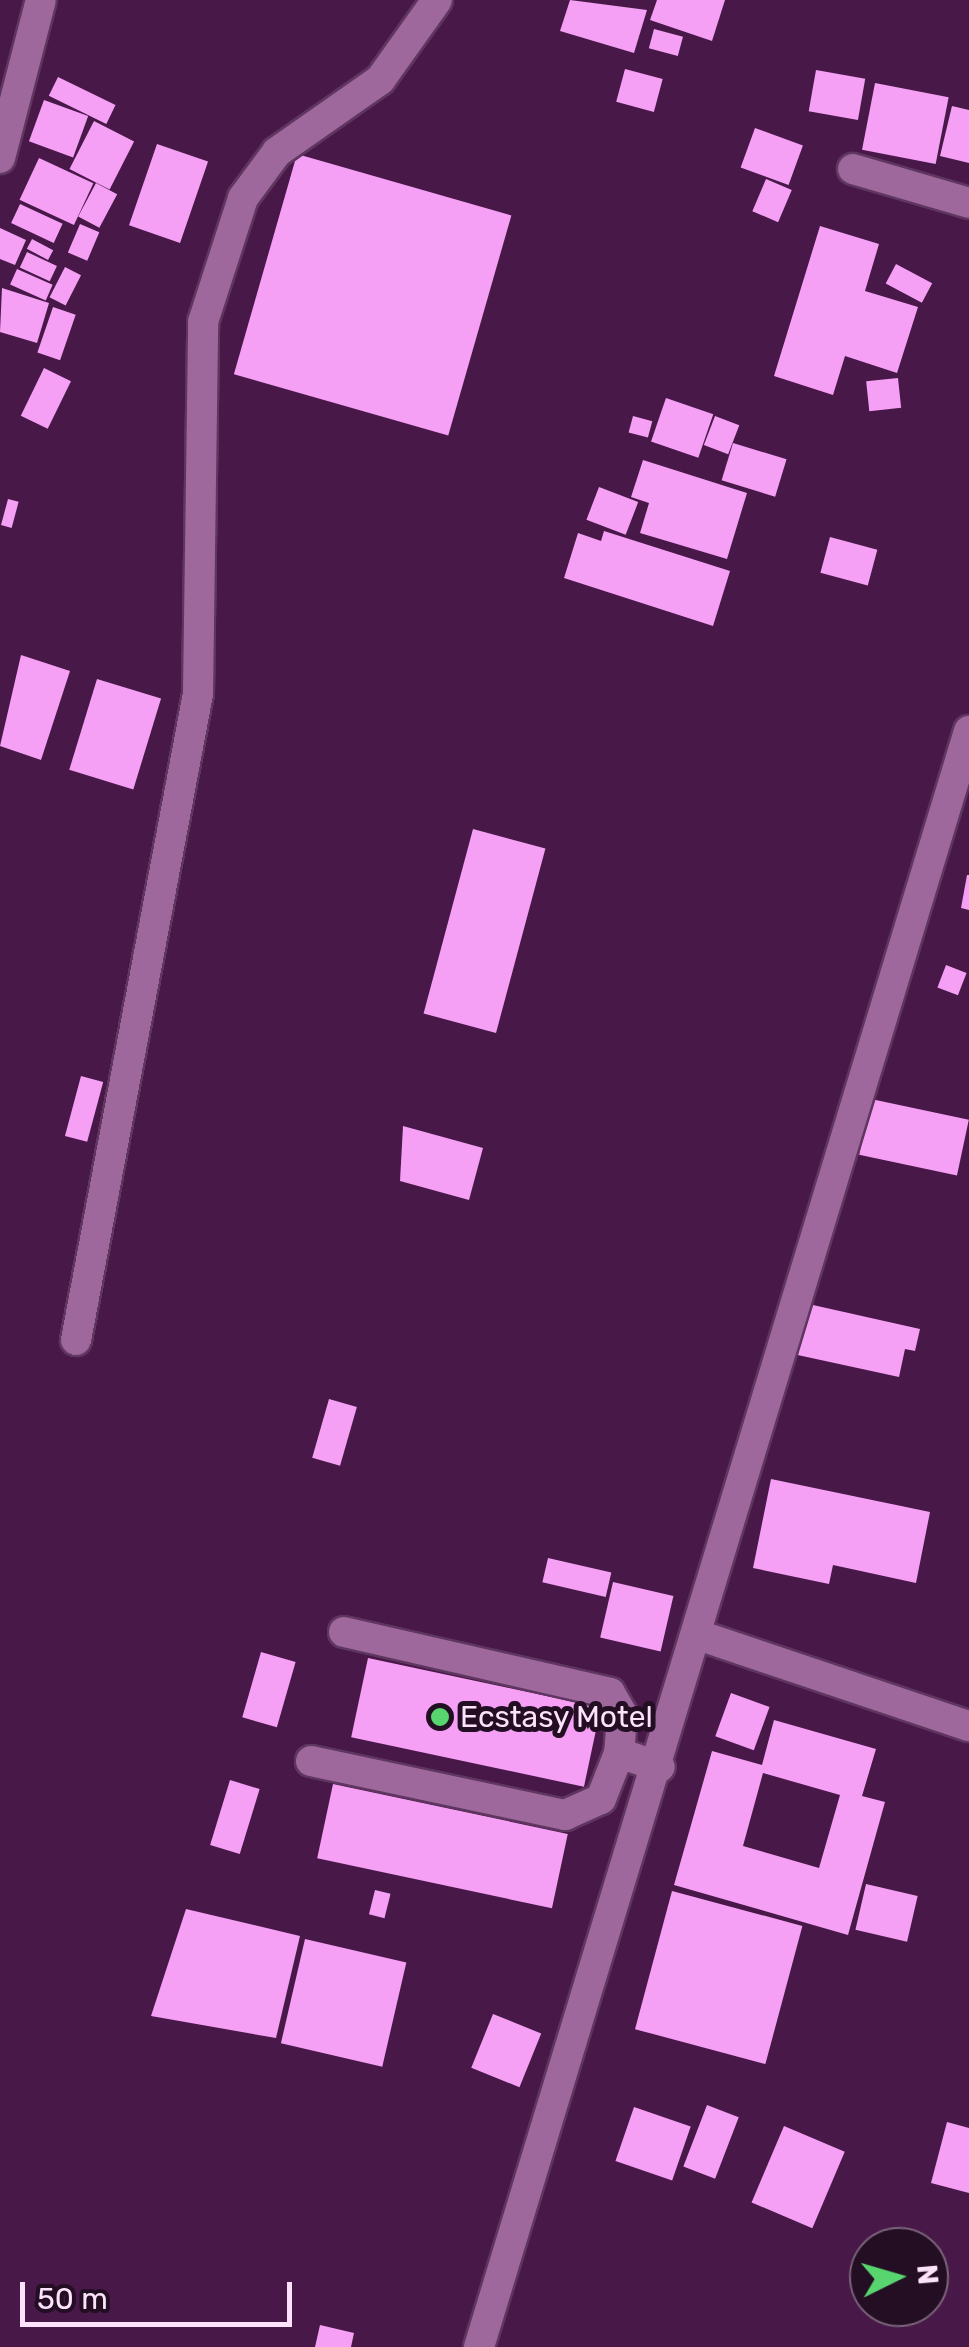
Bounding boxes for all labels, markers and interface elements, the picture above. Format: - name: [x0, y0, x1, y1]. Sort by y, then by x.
- place label: Ecstasy Motel: [460, 1699, 654, 1735]
- marker: Ecstasy Motel: [429, 1706, 451, 1728]
- north arrow: [849, 2227, 949, 2327]
- scale bar: [25, 2262, 298, 2324]
- text: N: [910, 2263, 945, 2286]
- text: 50 m: [37, 2281, 108, 2317]

